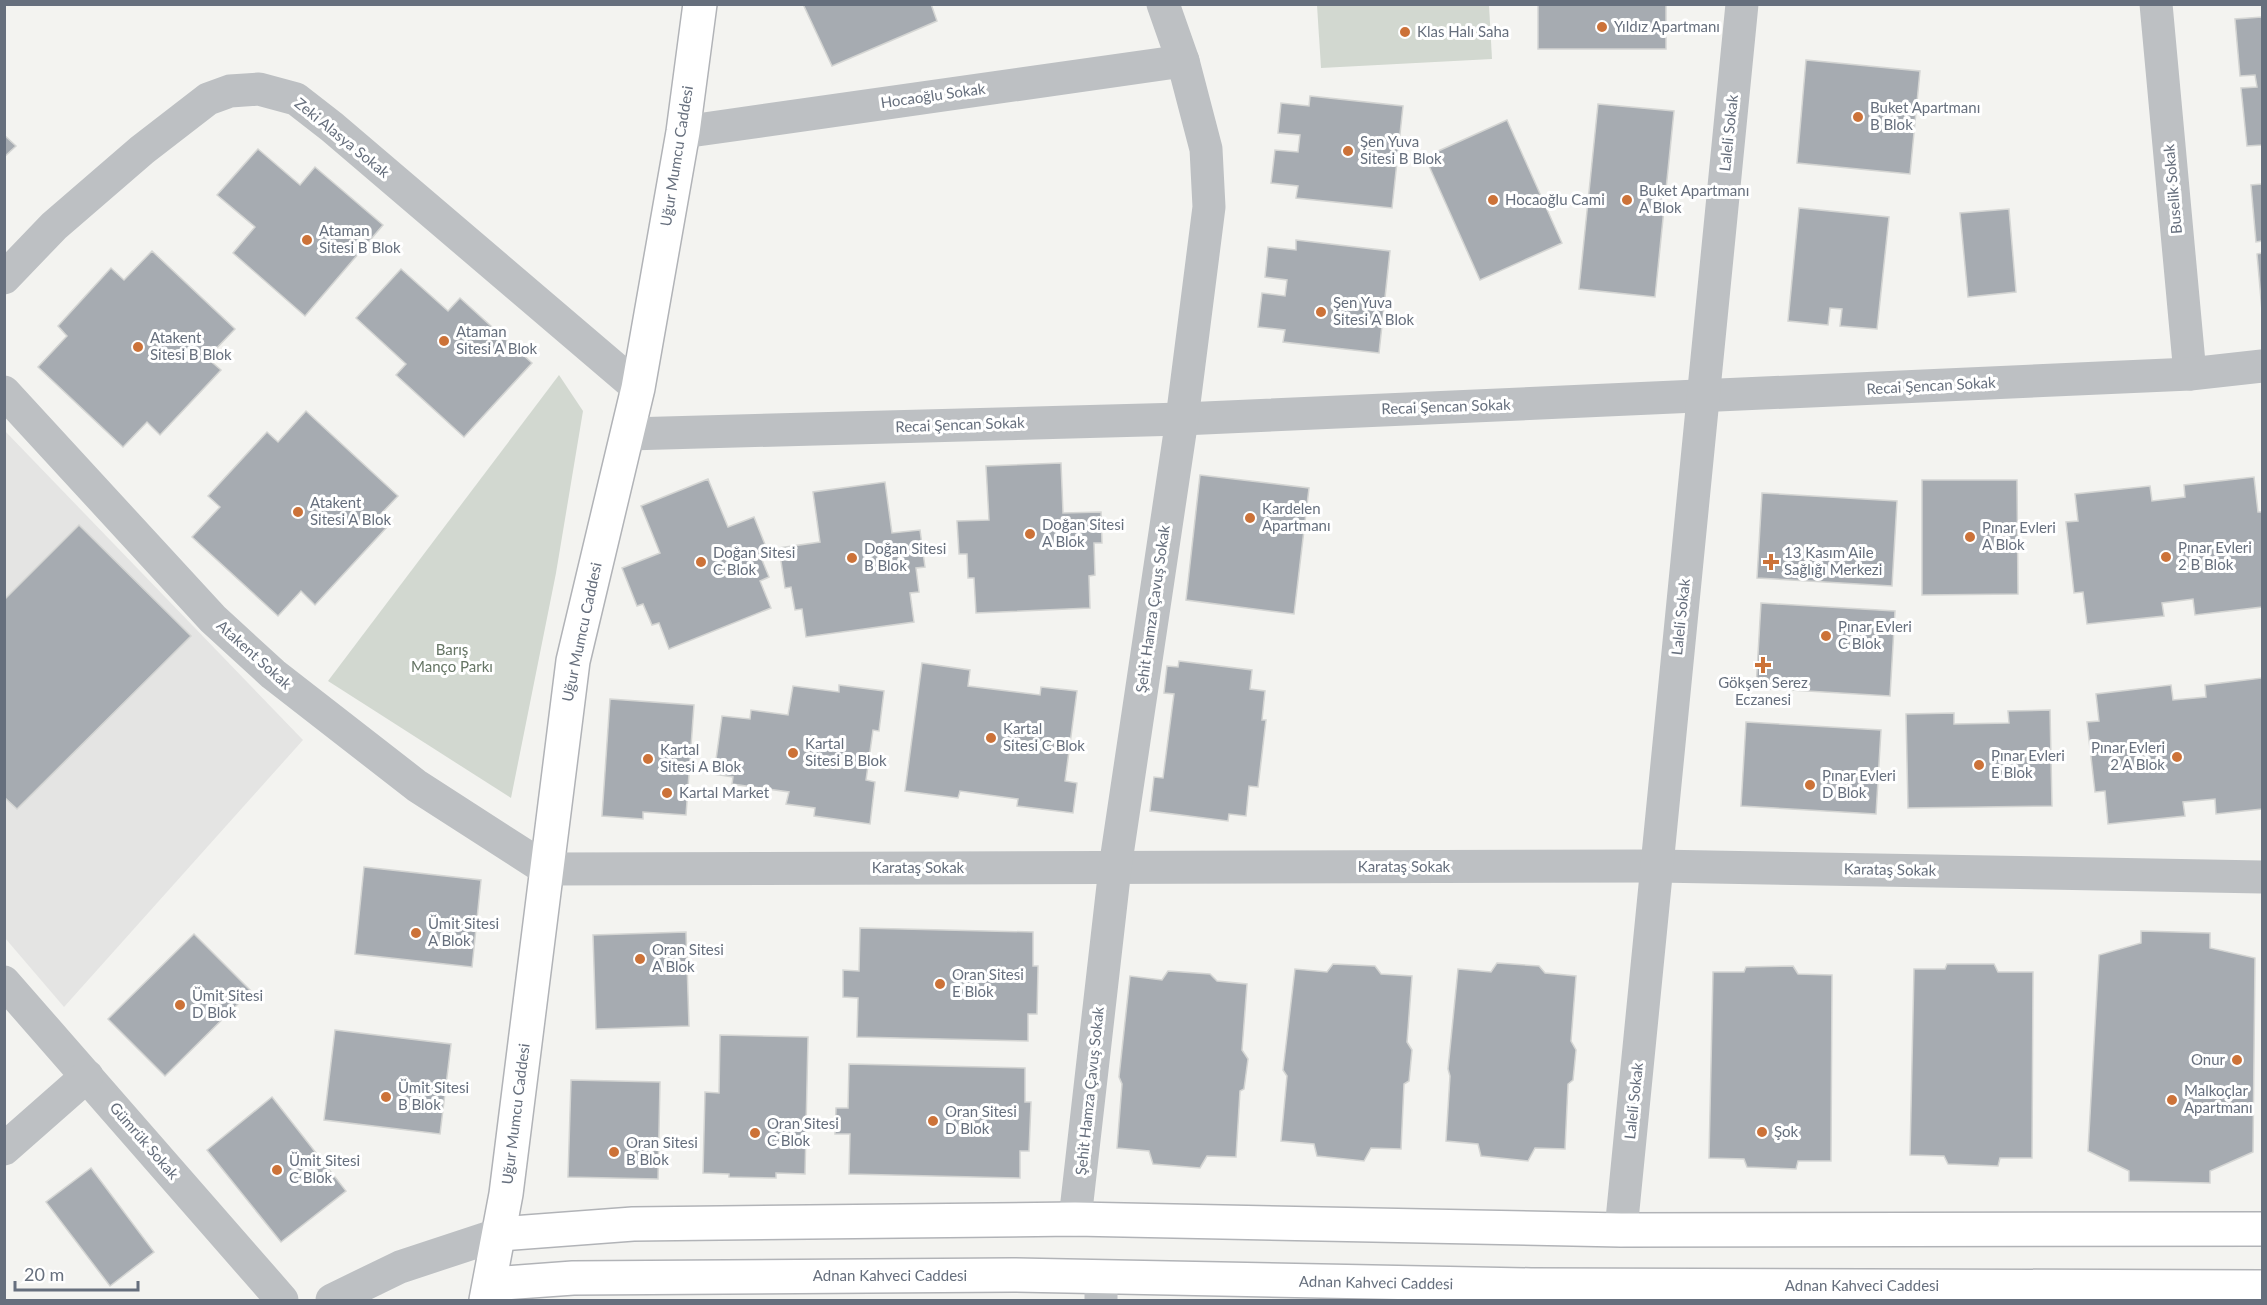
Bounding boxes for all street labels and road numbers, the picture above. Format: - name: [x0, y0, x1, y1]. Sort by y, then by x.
- street label: Hocaoğlu Sokak: [879, 79, 987, 111]
- street label: Uğur Mumcu Caddesi: [656, 84, 696, 227]
- street label: Zeki Alasya Sokak: [292, 93, 394, 181]
- street label: Laleli Sokak: [1715, 93, 1741, 172]
- street label: Buselik Sokak: [2159, 143, 2185, 235]
- street label: Recai Şencan Sokak: [1866, 373, 1996, 397]
- street label: Recai Şencan Sokak: [1381, 395, 1511, 417]
- street label: Recai Şencan Sokak: [895, 413, 1025, 435]
- street label: Şehit Hamza Çavuş Sokak: [1131, 523, 1173, 694]
- street label: Uğur Mumcu Caddesi: [557, 560, 605, 703]
- street label: Laleli Sokak: [1667, 577, 1693, 656]
- street label: Atakent Sokak: [214, 616, 296, 693]
- street label: Karataş Sokak: [1358, 857, 1451, 875]
- street label: Karataş Sokak: [872, 858, 965, 876]
- street label: Karataş Sokak: [1844, 859, 1937, 879]
- street label: Şehit Hamza Çavuş Sokak: [1071, 1005, 1107, 1176]
- street label: Uğur Mumcu Caddesi: [497, 1042, 533, 1185]
- street label: Laleli Sokak: [1620, 1061, 1646, 1140]
- street label: Gümrük Sokak: [106, 1098, 183, 1183]
- street label: Adnan Kahveci Caddesi: [813, 1266, 967, 1284]
- street label: Adnan Kahveci Caddesi: [1299, 1272, 1453, 1292]
- street label: Adnan Kahveci Caddesi: [1785, 1276, 1939, 1294]

